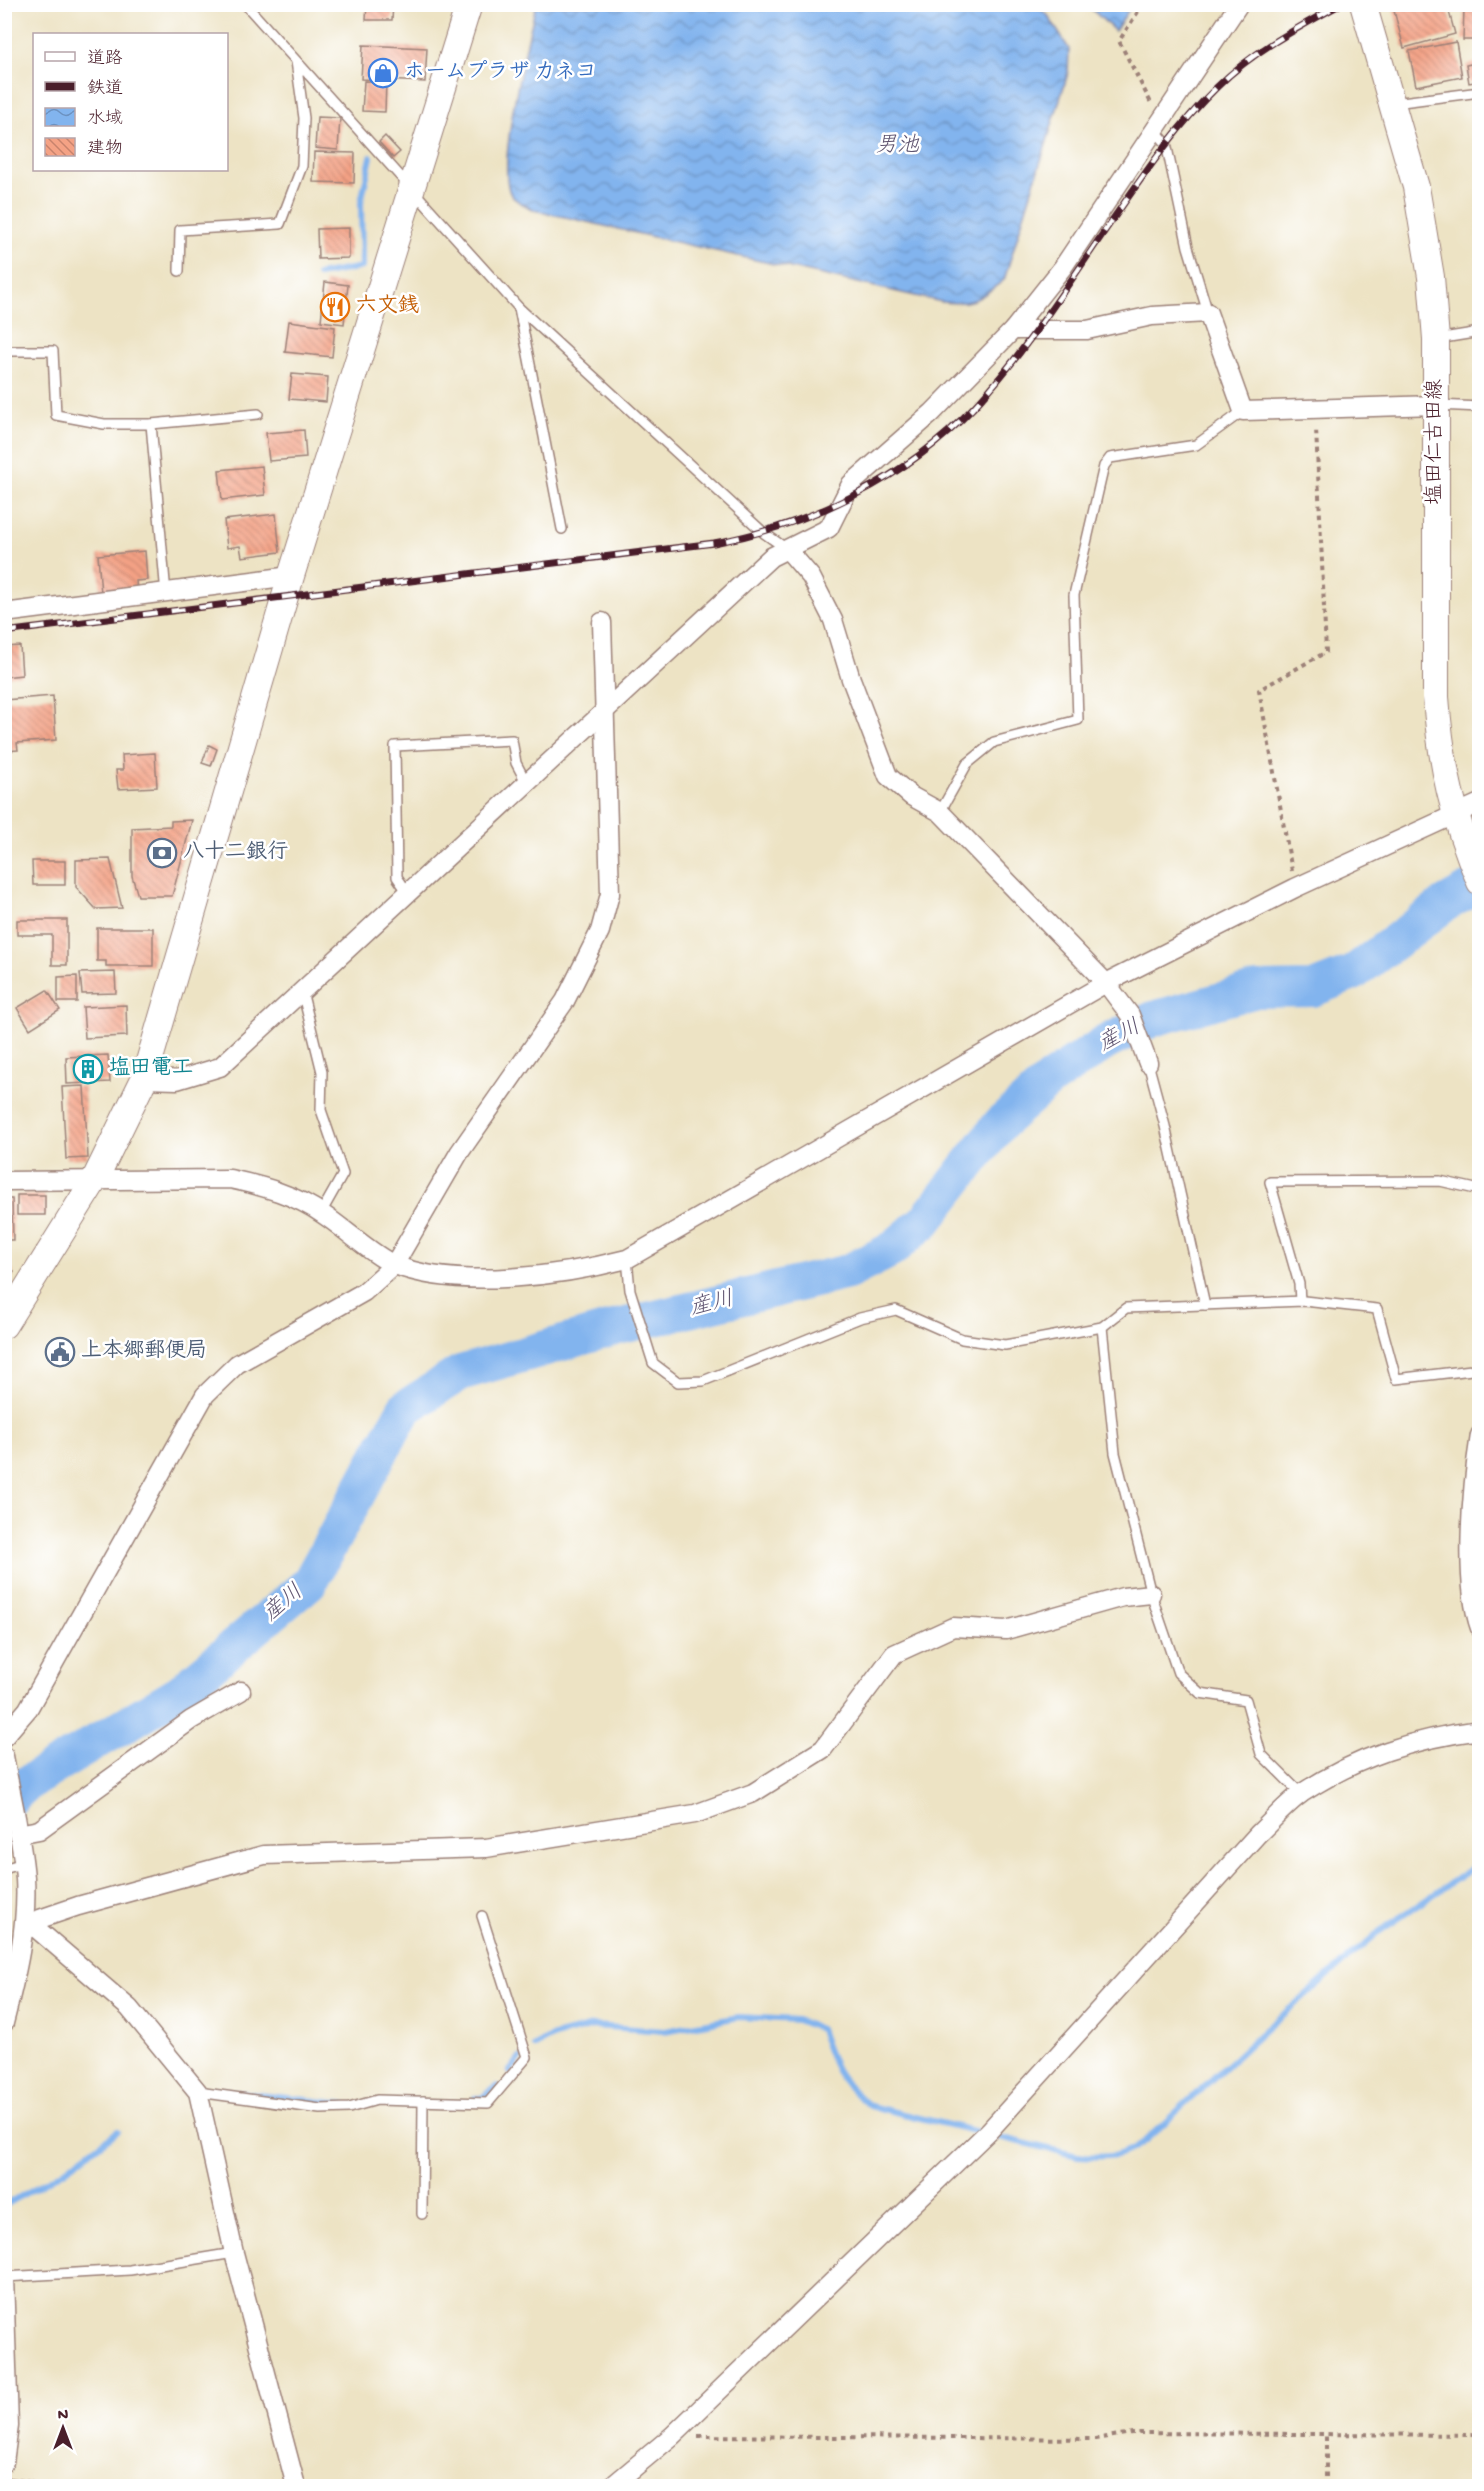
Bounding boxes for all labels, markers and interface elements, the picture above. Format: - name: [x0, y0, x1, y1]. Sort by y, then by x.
- legend: [33, 33, 228, 171]
- text: 道路: [87, 48, 123, 70]
- shop icon: ホームプラザ カネコ: [367, 57, 399, 89]
- place label: ホームプラザ カネコ: [404, 60, 597, 86]
- text: 鉄道: [87, 78, 123, 100]
- text: 水域: [87, 108, 123, 130]
- water label: 男池: [875, 133, 920, 160]
- text: 建物: [87, 138, 123, 160]
- restaurant icon: 六文銭: [319, 291, 351, 323]
- place label: 六文銭: [356, 294, 419, 320]
- street label: 塩田仁古田線: [1423, 379, 1449, 505]
- bank icon: 八十二銀行: [146, 837, 178, 869]
- place label: 八十二銀行: [183, 840, 288, 866]
- water label: 産川: [1094, 1014, 1146, 1059]
- building icon: 塩田電工: [72, 1053, 104, 1085]
- place label: 塩田電工: [109, 1055, 193, 1082]
- water label: 産川: [687, 1286, 736, 1323]
- public building icon: 上本郷郵便局: [44, 1336, 76, 1368]
- place label: 上本郷郵便局: [81, 1338, 207, 1365]
- water label: 産川: [258, 1579, 309, 1628]
- north arrow: [33, 2398, 93, 2458]
- text: N: [58, 2407, 69, 2426]

